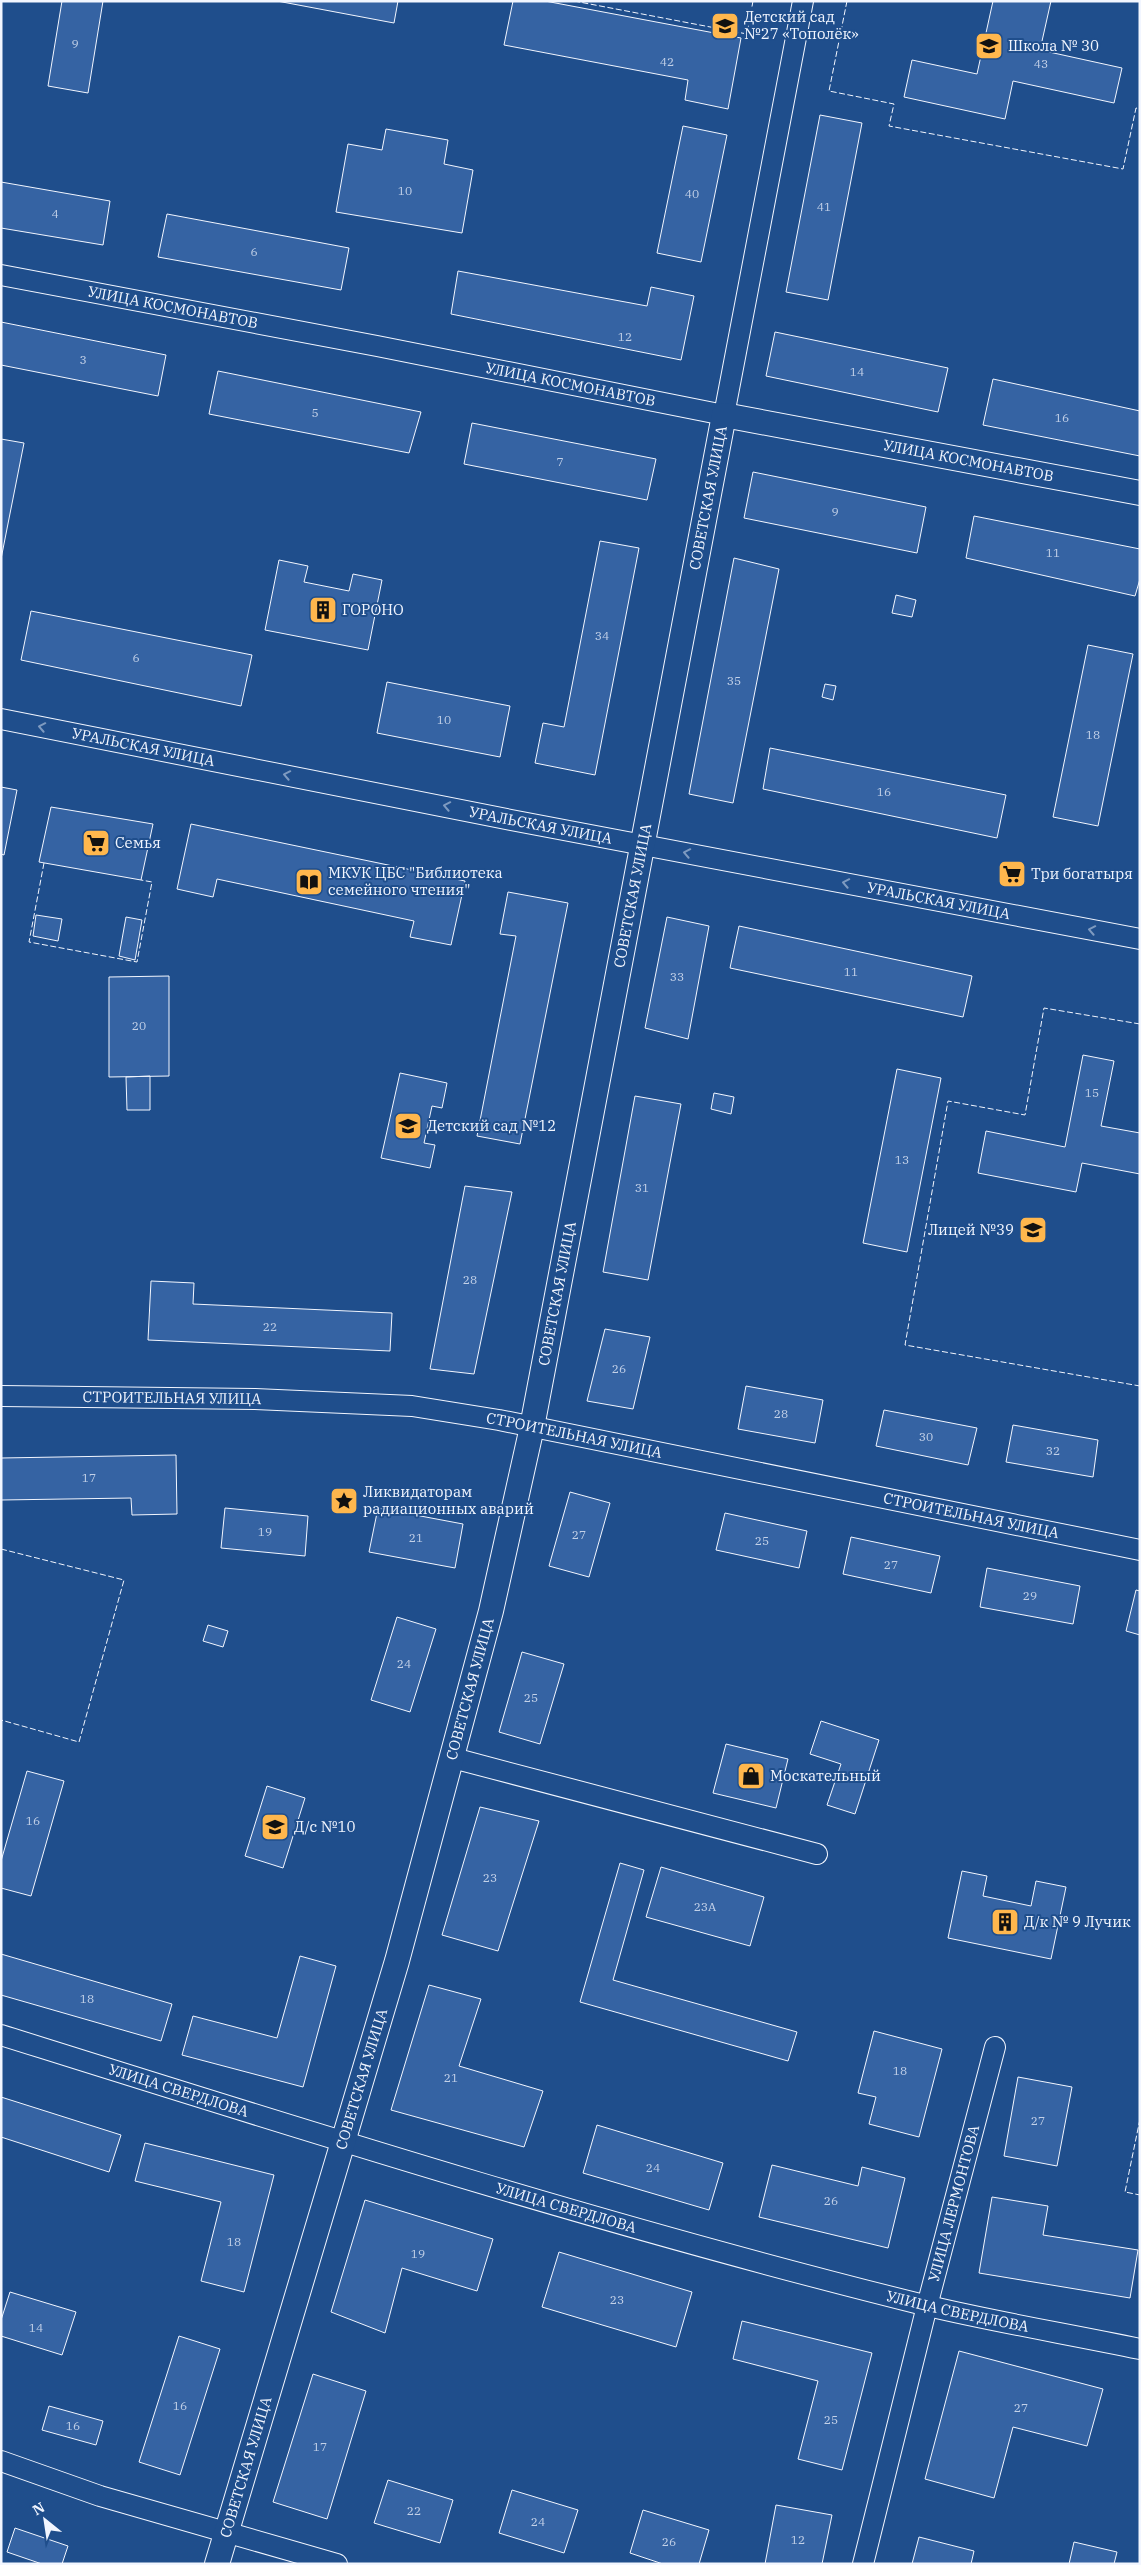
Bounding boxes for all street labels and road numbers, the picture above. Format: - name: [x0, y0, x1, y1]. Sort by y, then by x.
- street label: УЛИЦА КОСМОНАВТОВ: [86, 282, 260, 332]
- street label: УЛИЦА КОСМОНАВТОВ: [484, 358, 657, 410]
- street label: СОВЕТСКАЯ УЛИЦА: [685, 423, 731, 571]
- street label: УЛИЦА КОСМОНАВТОВ: [882, 435, 1055, 486]
- street label: УРАЛЬСКАЯ УЛИЦА: [70, 723, 217, 770]
- street label: УРАЛЬСКАЯ УЛИЦА: [467, 802, 615, 848]
- street label: СОВЕТСКАЯ УЛИЦА: [609, 821, 655, 969]
- street label: УРАЛЬСКАЯ УЛИЦА: [865, 878, 1012, 923]
- street label: СОВЕТСКАЯ УЛИЦА: [534, 1219, 580, 1367]
- street label: СТРОИТЕЛЬНАЯ УЛИЦА: [82, 1387, 263, 1408]
- street label: СТРОИТЕЛЬНАЯ УЛИЦА: [485, 1408, 665, 1462]
- street label: СТРОИТЕЛЬНАЯ УЛИЦА: [882, 1488, 1061, 1542]
- street label: СОВЕТСКАЯ УЛИЦА: [441, 1615, 498, 1762]
- street label: СОВЕТСКАЯ УЛИЦА: [331, 2005, 392, 2152]
- street label: УЛИЦА СВЕРДЛОВА: [106, 2059, 252, 2121]
- street label: УЛИЦА ЛЕРМОНТОВА: [924, 2122, 983, 2284]
- street label: УЛИЦА СВЕРДЛОВА: [494, 2178, 639, 2237]
- street label: УЛИЦА СВЕРДЛОВА: [884, 2286, 1031, 2336]
- street label: СОВЕТСКАЯ УЛИЦА: [215, 2394, 276, 2540]

